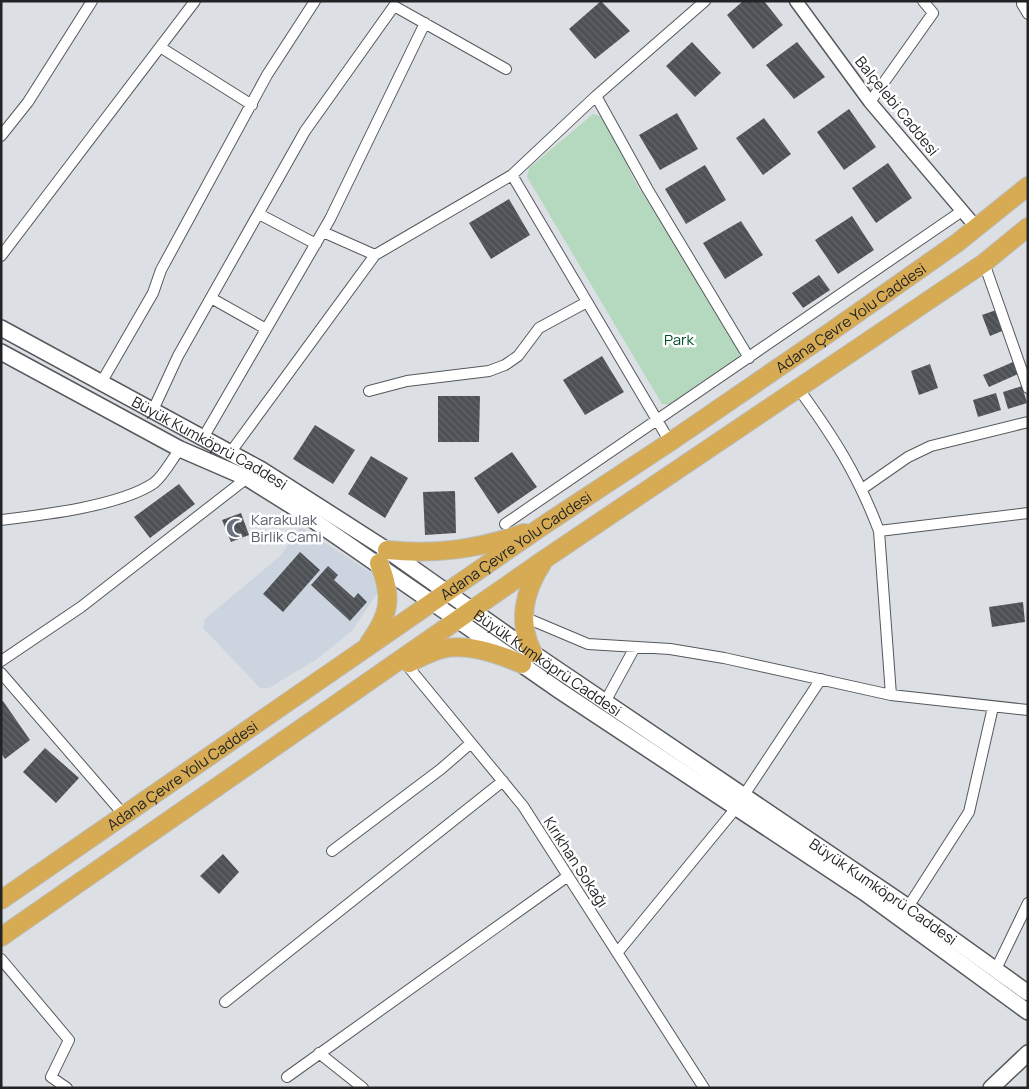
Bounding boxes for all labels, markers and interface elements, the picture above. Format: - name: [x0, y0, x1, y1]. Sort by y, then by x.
- street label: Balçelebi Caddesi: [850, 52, 944, 160]
- street label: Adana Çevre Yolu Caddesi: [771, 258, 930, 377]
- park label: Park: [664, 329, 695, 350]
- street label: Büyük Kumköprü Caddesi: [128, 391, 292, 494]
- street label: Adana Çevre Yolu Caddesi: [436, 486, 596, 604]
- place label: Karakulak Birlik Cami: [251, 509, 322, 547]
- mosque icon: Karakulak Birlik Cami: [225, 517, 247, 539]
- street label: Büyük Kumköprü Caddesi: [470, 604, 626, 721]
- street label: Adana Çevre Yolu Caddesi: [102, 715, 262, 835]
- street label: Kırıkhan Sokağı: [539, 813, 613, 911]
- street label: Büyük Kumköprü Caddesi: [806, 833, 962, 950]

